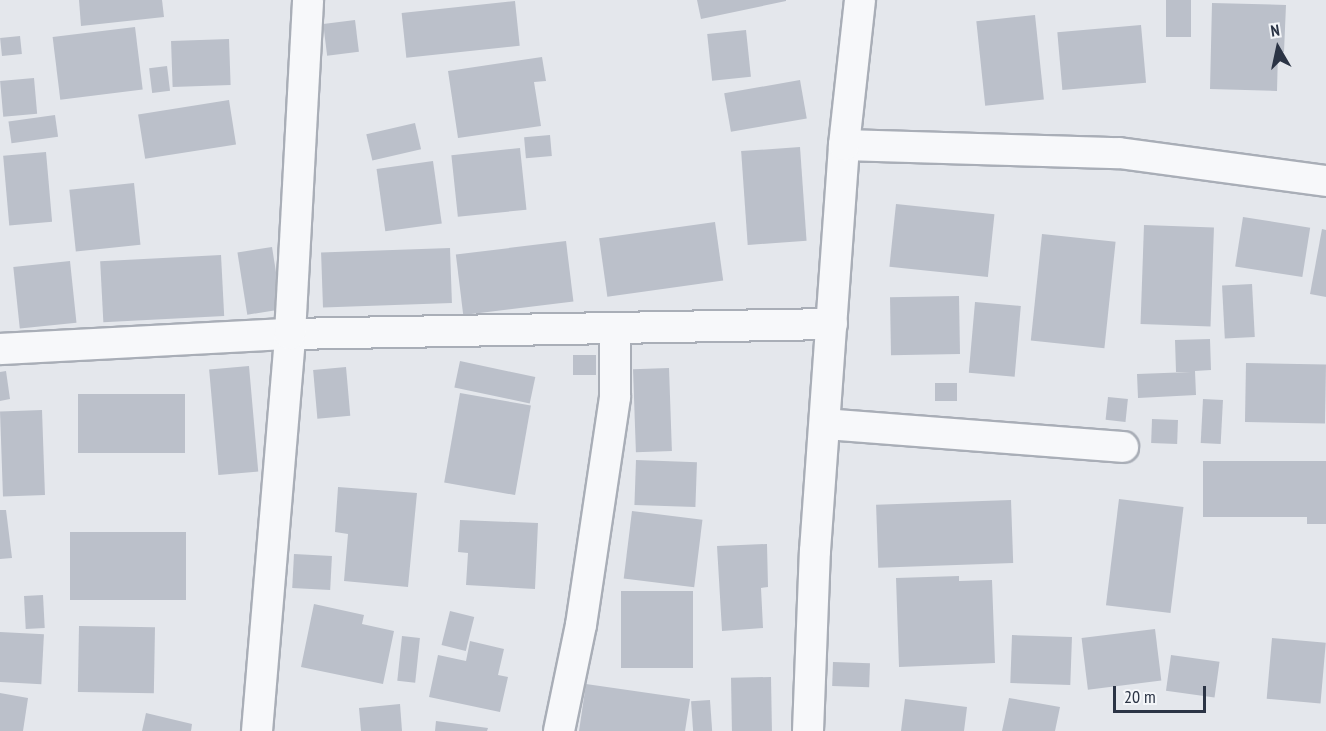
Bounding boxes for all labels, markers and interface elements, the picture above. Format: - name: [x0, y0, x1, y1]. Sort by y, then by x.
- north arrow: [1248, 18, 1308, 78]
- text: N: [1269, 20, 1281, 41]
- scale bar: [1116, 674, 1209, 712]
- text: 20 m: [1124, 685, 1156, 708]

